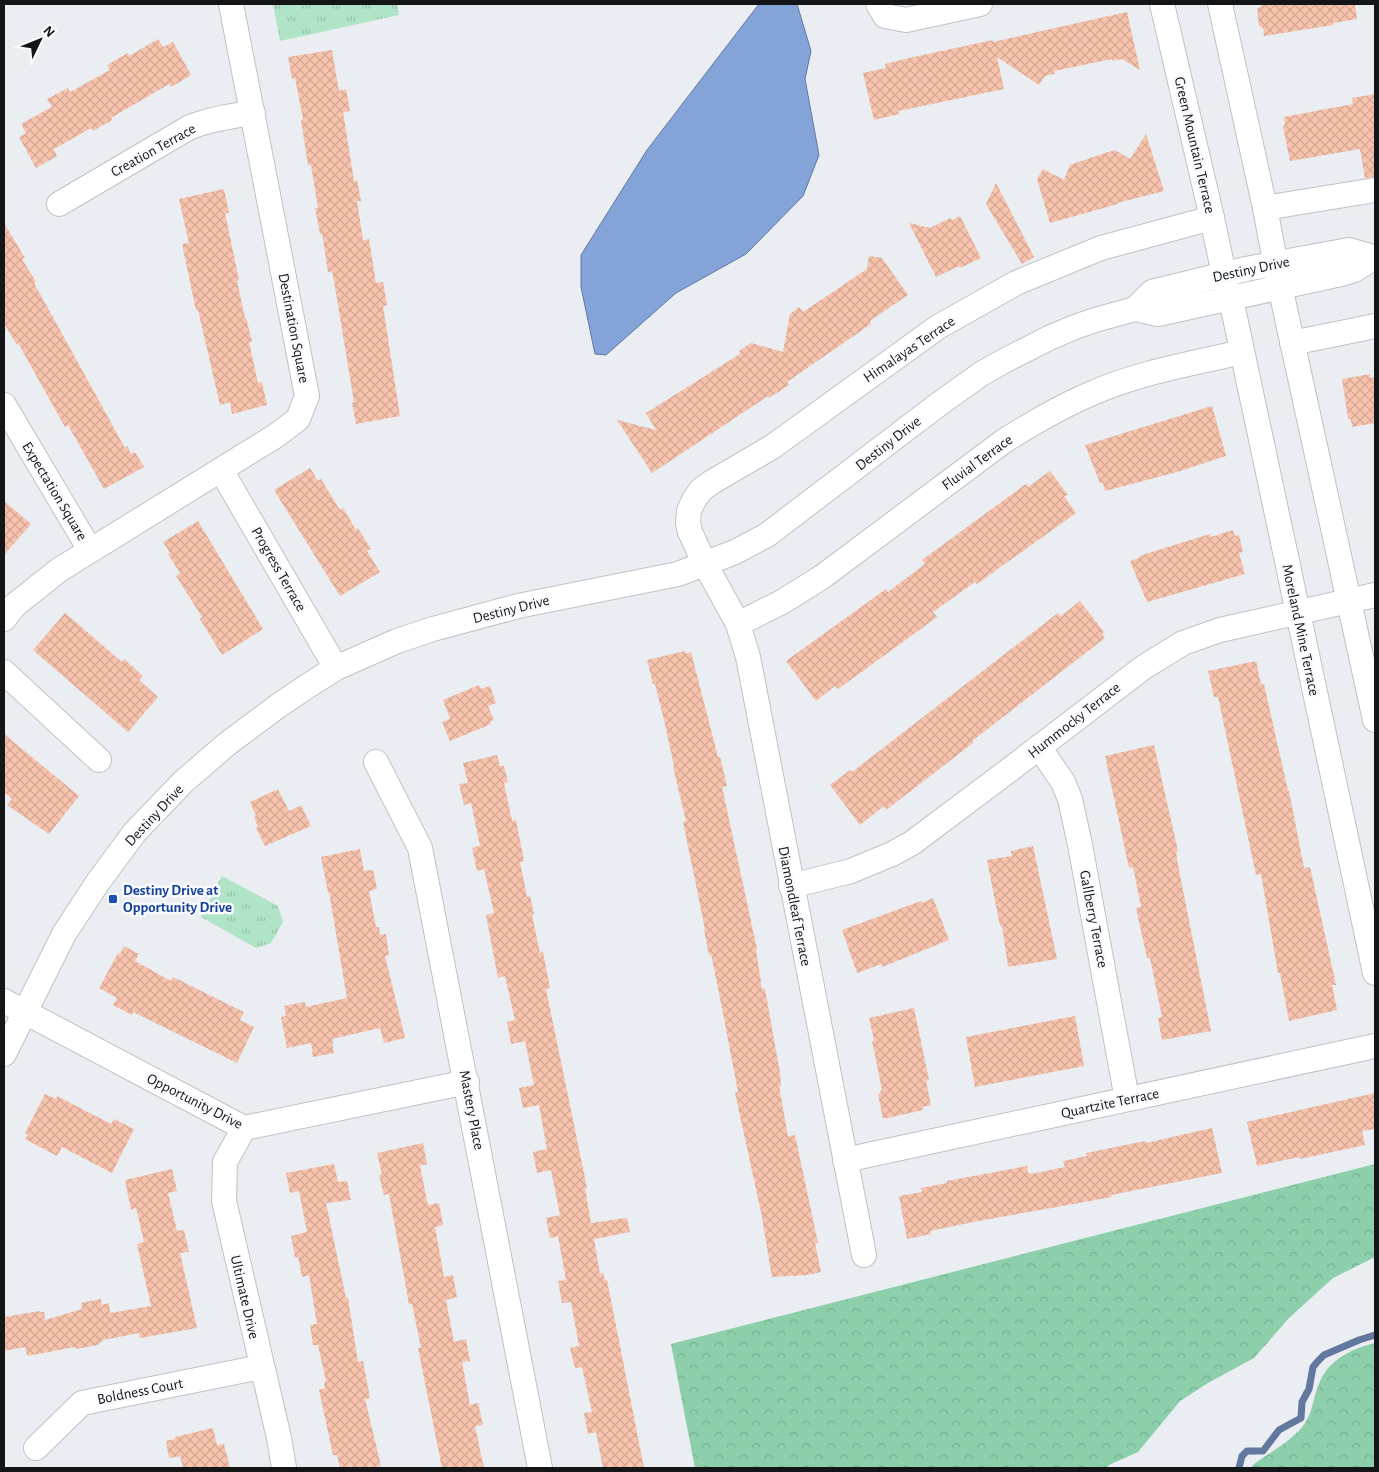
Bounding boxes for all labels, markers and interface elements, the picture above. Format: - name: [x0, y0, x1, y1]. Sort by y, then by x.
- north arrow: [15, 15, 65, 65]
- text: N: [40, 23, 57, 40]
- street label: Green Mountain Terrace: [1171, 75, 1218, 215]
- street label: Creation Terrace: [108, 121, 198, 180]
- street label: Destiny Drive: [1211, 254, 1291, 285]
- street label: Destination Square: [275, 272, 312, 384]
- street label: Himalayas Terrace: [861, 313, 958, 385]
- street label: Destiny Drive: [853, 413, 924, 473]
- street label: Fluvial Terrace: [939, 432, 1015, 493]
- street label: Expectation Square: [19, 439, 90, 543]
- street label: Progress Terrace: [248, 524, 309, 614]
- street label: Moreland Mine Terrace: [1279, 563, 1322, 697]
- street label: Destiny Drive: [471, 593, 551, 626]
- street label: Hummocky Terrace: [1025, 680, 1123, 761]
- street label: Destiny Drive: [122, 782, 187, 849]
- street label: Diamondleaf Terrace: [776, 845, 813, 967]
- street label: Gallberry Terrace: [1077, 869, 1110, 969]
- place label: Destiny Drive at Opportunity Drive: [123, 883, 232, 915]
- marker: Destiny Drive at Opportunity Drive: [107, 893, 119, 905]
- street label: Mastery Place: [456, 1069, 487, 1151]
- street label: Opportunity Drive: [144, 1071, 245, 1132]
- street label: Quartzite Terrace: [1060, 1086, 1161, 1121]
- street label: Ultimate Drive: [228, 1254, 261, 1341]
- street label: Boldness Court: [96, 1376, 184, 1407]

